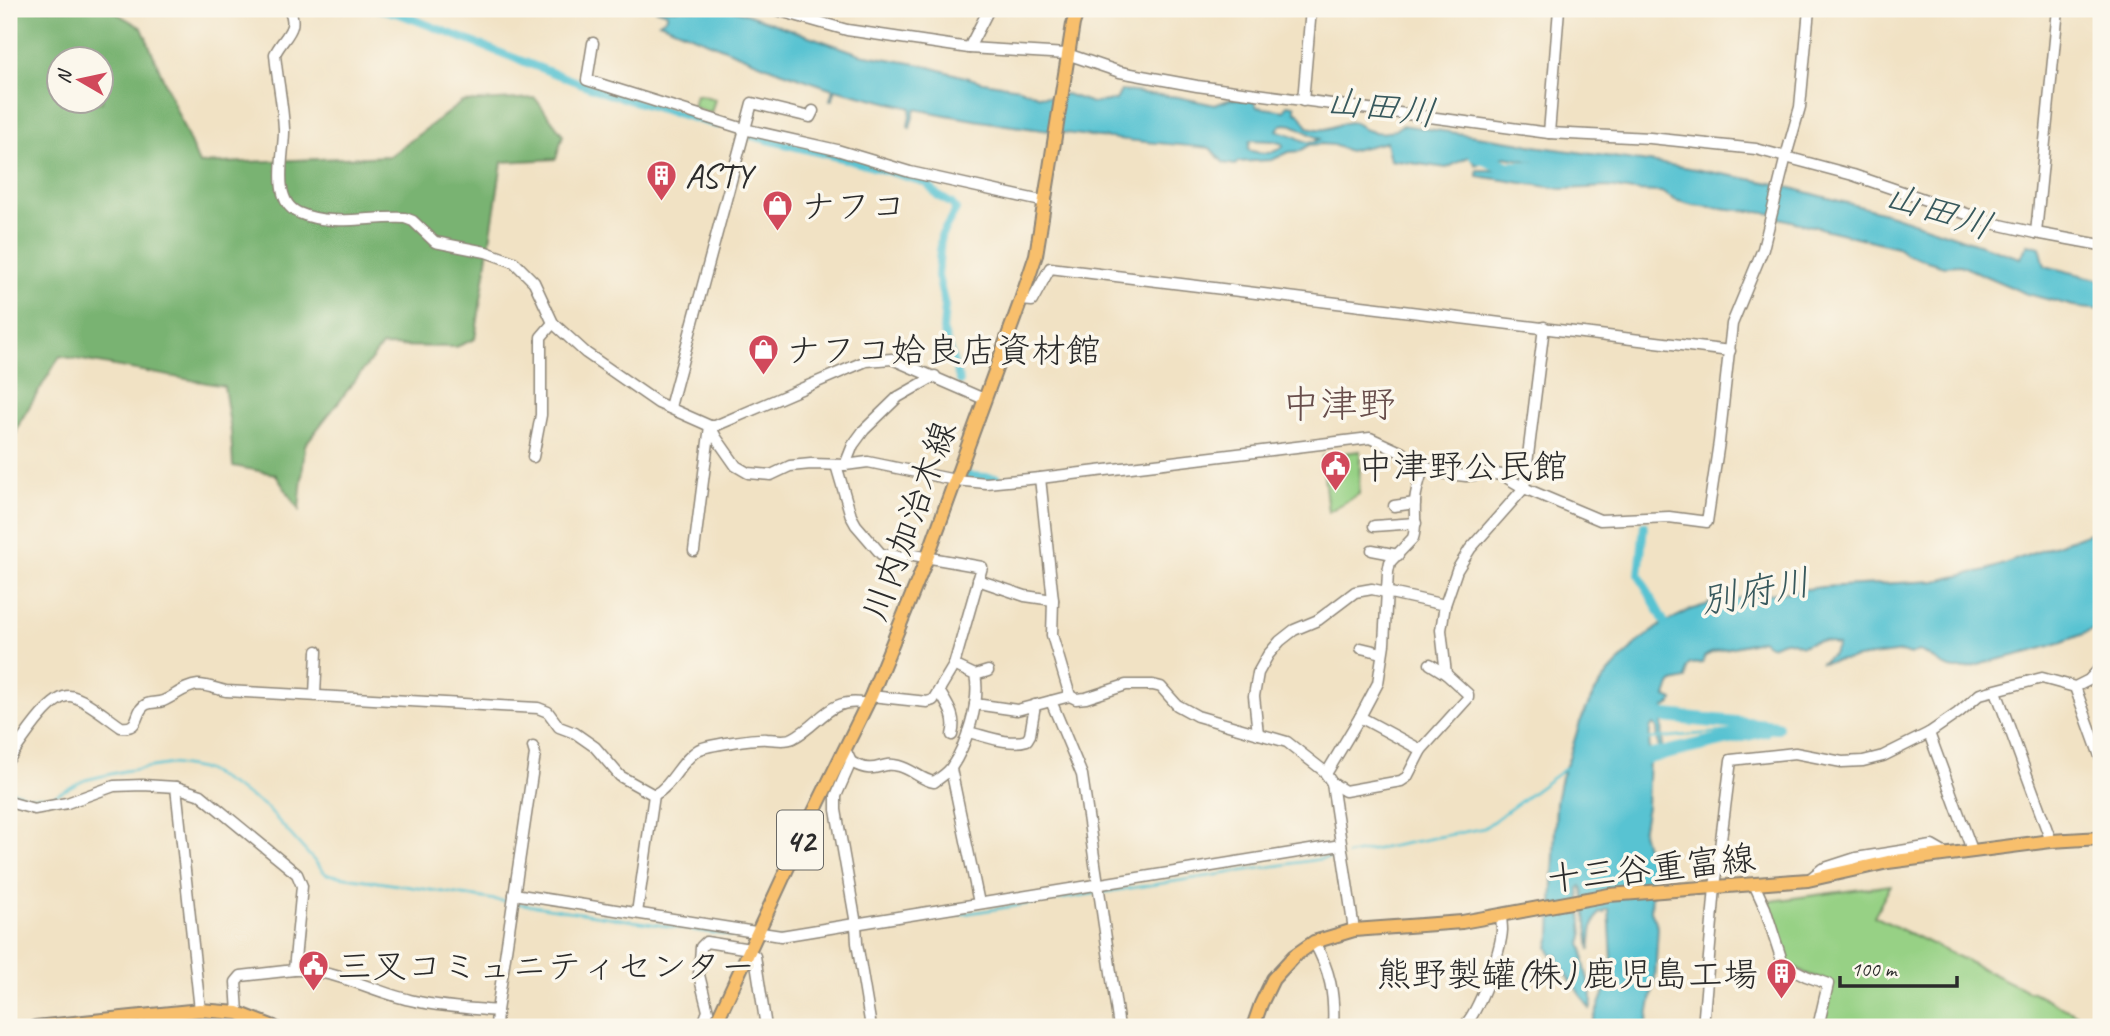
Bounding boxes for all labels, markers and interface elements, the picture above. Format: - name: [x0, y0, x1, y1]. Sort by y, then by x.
- north arrow: [46, 46, 116, 116]
- text: N: [51, 67, 77, 85]
- water label: 山田川: [1323, 76, 1439, 137]
- place label: ASTY: [685, 153, 756, 198]
- building icon: ASTY: [645, 158, 679, 202]
- water label: 山田川: [1879, 171, 1999, 250]
- place label: ナフコ: [801, 184, 906, 229]
- shop icon: ナフコ: [761, 189, 795, 233]
- place label: ナフコ姶良店資材館: [786, 328, 1101, 373]
- shop icon: ナフコ姶良店資材館: [746, 333, 780, 377]
- district label: 中津野: [1282, 381, 1396, 428]
- street label: 川内加治木線: [852, 415, 967, 628]
- place label: 中津野公民館: [1358, 444, 1568, 489]
- public building icon: 中津野公民館: [1318, 449, 1352, 493]
- water label: 別府川: [1696, 558, 1814, 625]
- road number: 42: [777, 810, 823, 870]
- street label: 十三谷重富線: [1544, 835, 1758, 902]
- place label: 三叉コミュニティセンター: [337, 944, 756, 989]
- scale bar: [1840, 945, 1958, 989]
- public building icon: 三叉コミュニティセンター: [297, 949, 331, 993]
- place label: 熊野製罐(株) 鹿児島工場: [1376, 952, 1758, 997]
- text: 100 m: [1851, 956, 1898, 982]
- building icon: 熊野製罐(株) 鹿児島工場: [1764, 957, 1798, 1001]

